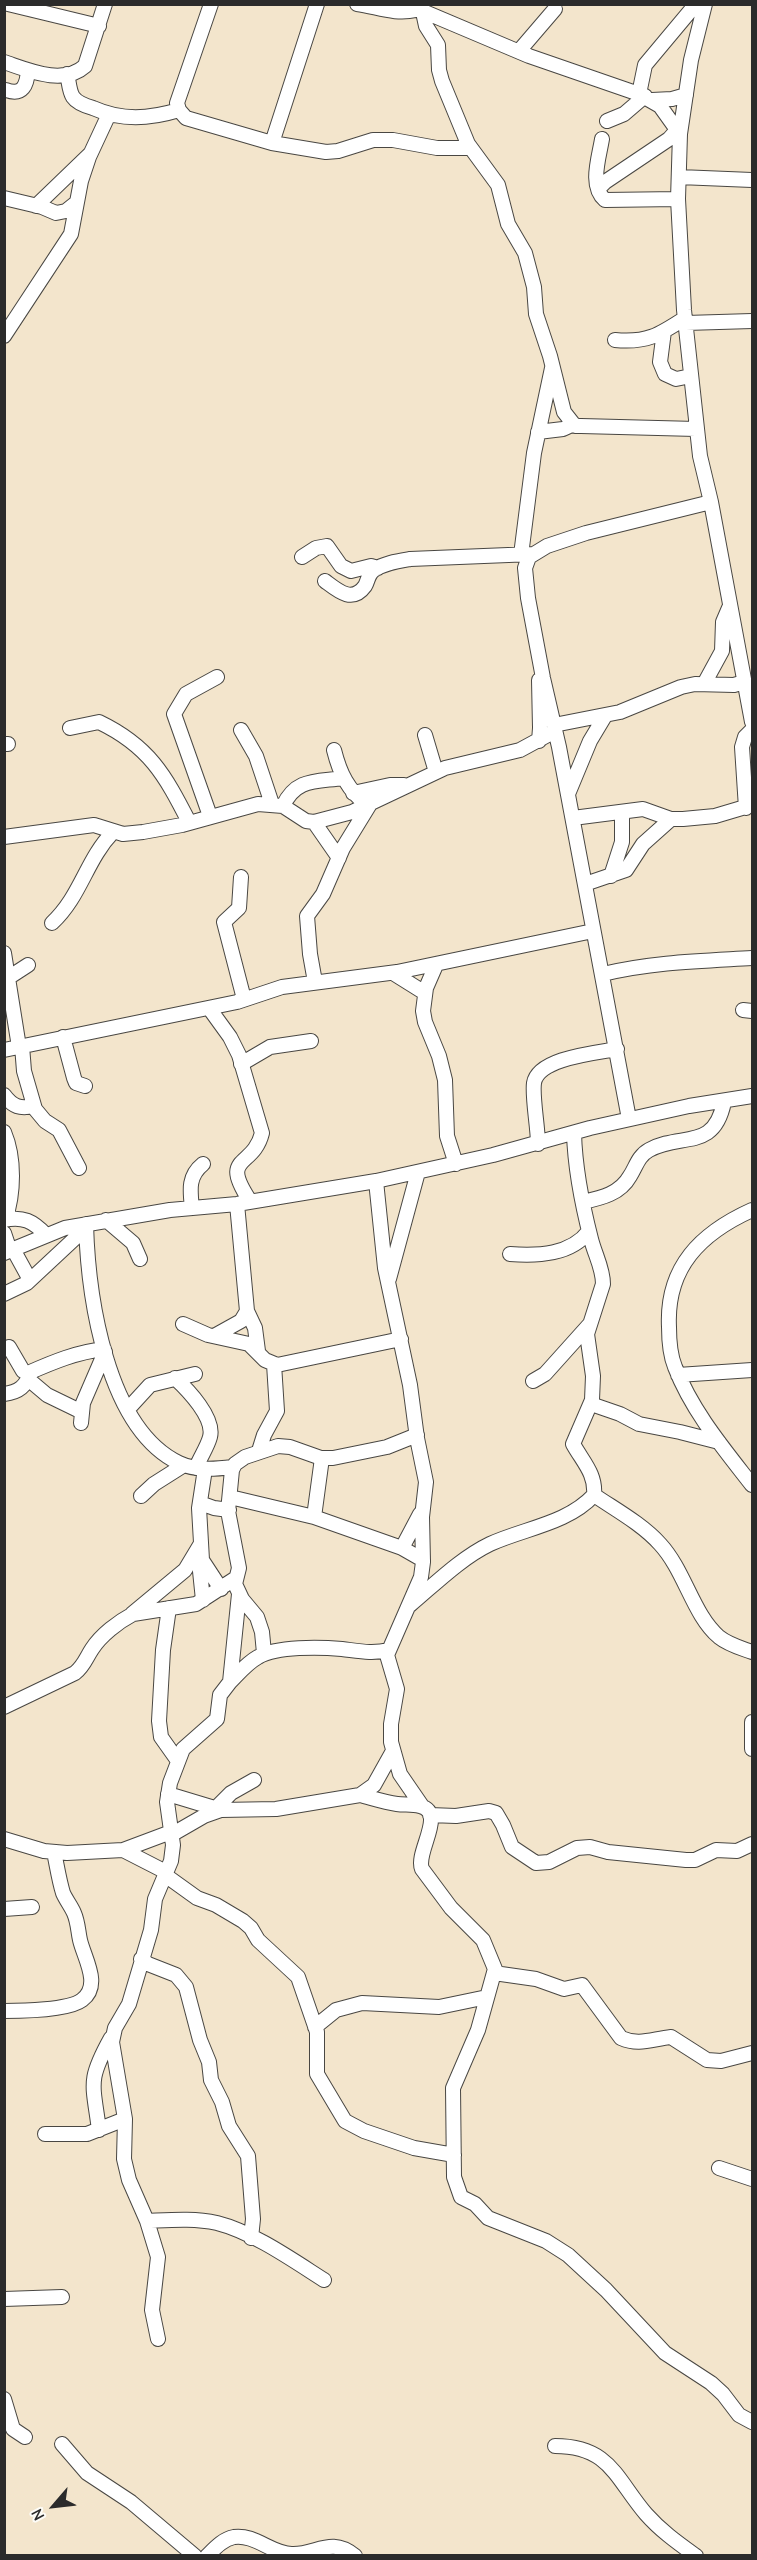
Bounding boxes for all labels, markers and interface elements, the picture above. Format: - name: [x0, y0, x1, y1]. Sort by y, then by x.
- north arrow: [24, 2476, 84, 2536]
- text: N: [28, 2506, 49, 2523]

